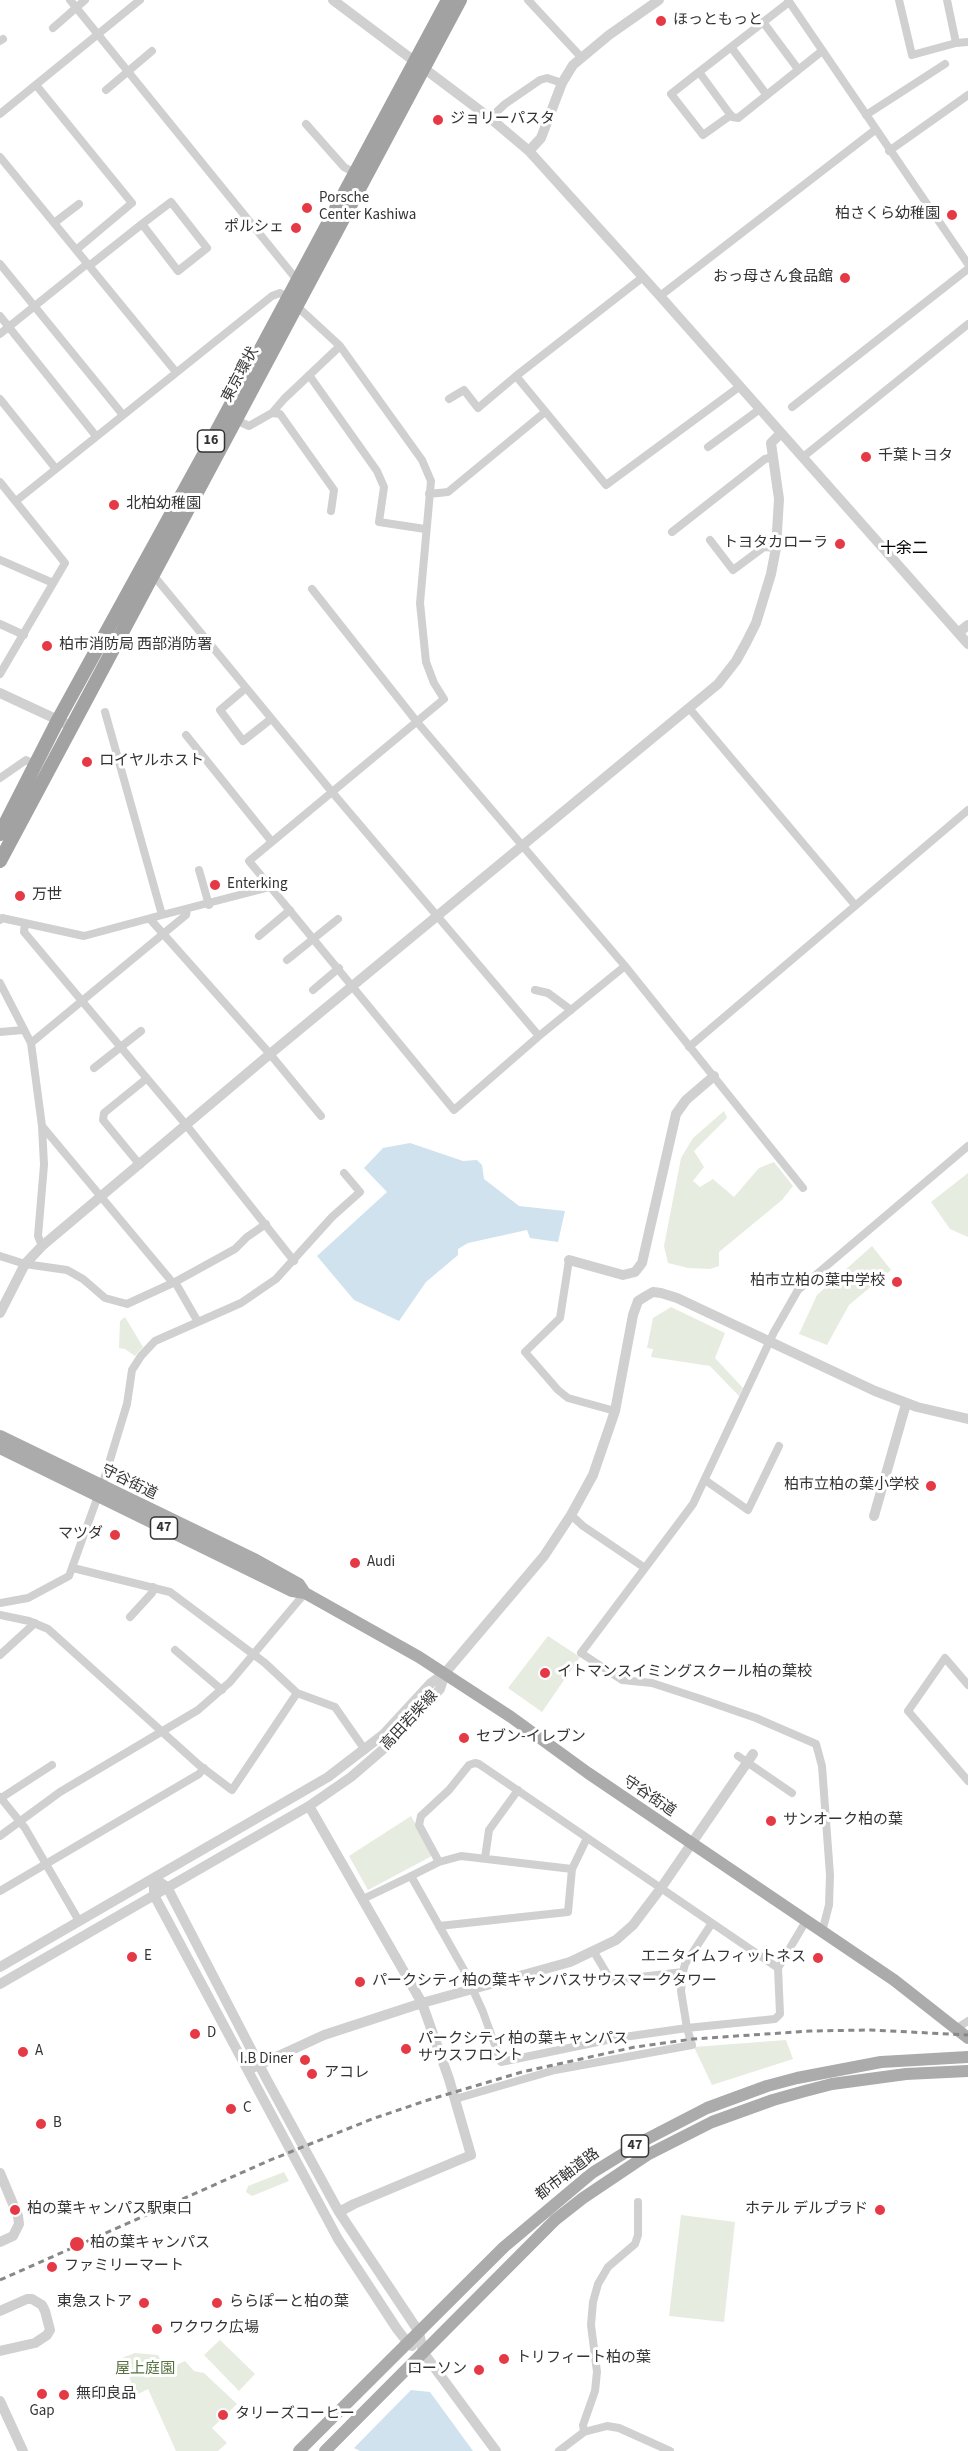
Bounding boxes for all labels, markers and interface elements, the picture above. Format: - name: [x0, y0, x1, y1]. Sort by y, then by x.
- place label: ほっともっと: [673, 12, 763, 30]
- marker: ほっともっと: [654, 14, 668, 28]
- place label: ジョリーパスタ: [450, 111, 555, 129]
- marker: ジョリーパスタ: [431, 113, 445, 127]
- place label: Porsche Center Kashiwa: [319, 190, 416, 225]
- marker: Porsche Center Kashiwa: [300, 201, 314, 215]
- place label: 柏さくら幼稚園: [835, 206, 940, 224]
- marker: 柏さくら幼稚園: [945, 208, 959, 222]
- place label: ポルシェ: [224, 219, 284, 237]
- marker: ポルシェ: [289, 221, 303, 235]
- place label: おっ母さん食品館: [713, 269, 833, 287]
- marker: おっ母さん食品館: [838, 271, 852, 285]
- street label: 東京環状: [219, 344, 263, 406]
- road number: 16: [198, 430, 224, 452]
- place label: 千葉トヨタ: [878, 448, 953, 466]
- marker: 千葉トヨタ: [859, 450, 873, 464]
- place label: 北柏幼稚園: [126, 496, 201, 514]
- marker: 北柏幼稚園: [107, 498, 121, 512]
- place label: トヨタカローラ: [723, 535, 828, 553]
- marker: トヨタカローラ: [833, 537, 847, 551]
- district label: 十余二: [880, 539, 928, 559]
- place label: 柏市消防局 西部消防署: [59, 637, 212, 655]
- marker: 柏市消防局 西部消防署: [40, 639, 54, 653]
- place label: ロイヤルホスト: [99, 753, 204, 771]
- marker: ロイヤルホスト: [80, 755, 94, 769]
- place label: Enterking: [227, 876, 287, 894]
- marker: Enterking: [208, 878, 222, 892]
- place label: 万世: [32, 887, 62, 905]
- marker: 万世: [13, 889, 27, 903]
- place label: 柏市立柏の葉中学校: [750, 1273, 885, 1291]
- marker: 柏市立柏の葉中学校: [890, 1275, 904, 1289]
- street label: 守谷街道: [98, 1462, 160, 1504]
- place label: 柏市立柏の葉小学校: [784, 1477, 919, 1495]
- marker: 柏市立柏の葉小学校: [924, 1479, 938, 1493]
- road number: 47: [150, 1517, 178, 1539]
- place label: マツダ: [58, 1526, 103, 1544]
- marker: マツダ: [108, 1528, 122, 1542]
- place label: Audi: [367, 1554, 395, 1572]
- marker: Audi: [348, 1556, 362, 1570]
- place label: イトマンスイミングスクール柏の葉校: [557, 1664, 812, 1682]
- marker: イトマンスイミングスクール柏の葉校: [538, 1666, 552, 1680]
- street label: 高田若柴線: [378, 1687, 442, 1755]
- place label: セブン-イレブン: [476, 1729, 586, 1747]
- marker: セブン-イレブン: [457, 1731, 471, 1745]
- street label: 守谷街道: [619, 1773, 679, 1821]
- place label: サンオーク柏の葉: [783, 1812, 903, 1830]
- marker: サンオーク柏の葉: [764, 1814, 778, 1828]
- place label: E: [144, 1948, 152, 1966]
- place label: エニタイムフィットネス: [641, 1949, 806, 1967]
- marker: E: [125, 1950, 139, 1964]
- marker: エニタイムフィットネス: [811, 1951, 825, 1965]
- place label: パークシティ柏の葉キャンパスサウスマークタワー: [372, 1973, 717, 1991]
- marker: パークシティ柏の葉キャンパスサウスマークタワー: [353, 1975, 367, 1989]
- place label: D: [207, 2025, 216, 2043]
- marker: D: [188, 2027, 202, 2041]
- place label: パークシティ柏の葉キャンパス サウスフロント: [418, 2031, 628, 2066]
- marker: パークシティ柏の葉キャンパス サウスフロント: [399, 2042, 413, 2056]
- place label: A: [35, 2043, 43, 2061]
- marker: A: [16, 2045, 30, 2059]
- place label: I.B Diner: [240, 2051, 293, 2069]
- marker: I.B Diner: [298, 2053, 312, 2067]
- place label: アコレ: [324, 2065, 369, 2083]
- marker: アコレ: [305, 2067, 319, 2081]
- place label: C: [243, 2100, 252, 2118]
- marker: C: [224, 2102, 238, 2116]
- place label: B: [53, 2115, 62, 2133]
- marker: B: [34, 2117, 48, 2131]
- road number: 47: [622, 2135, 648, 2157]
- street label: 都市軸道路: [533, 2145, 603, 2205]
- place label: 柏の葉キャンパス駅東口: [27, 2201, 192, 2219]
- place label: ホテル デルプラド: [745, 2201, 868, 2219]
- marker: 柏の葉キャンパス駅東口: [8, 2203, 22, 2217]
- marker: ホテル デルプラド: [873, 2203, 887, 2217]
- marker: 柏の葉キャンパス: [68, 2235, 86, 2253]
- place label: 柏の葉キャンパス: [90, 2235, 210, 2253]
- place label: ファミリーマート: [64, 2258, 184, 2276]
- marker: ファミリーマート: [45, 2260, 59, 2274]
- place label: 東急ストア: [57, 2294, 132, 2312]
- place label: ららぽーと柏の葉: [229, 2294, 349, 2312]
- marker: 東急ストア: [137, 2296, 151, 2310]
- marker: ららぽーと柏の葉: [210, 2296, 224, 2310]
- place label: ワクワク広場: [169, 2320, 259, 2338]
- marker: ワクワク広場: [150, 2322, 164, 2336]
- place label: トリフィート柏の葉: [516, 2350, 651, 2368]
- marker: トリフィート柏の葉: [497, 2352, 511, 2366]
- park label: 屋上庭園: [115, 2361, 175, 2379]
- place label: ローソン: [407, 2361, 467, 2379]
- marker: ローソン: [472, 2363, 486, 2377]
- place label: 無印良品: [76, 2386, 136, 2404]
- marker: Gap: [35, 2387, 49, 2401]
- marker: 無印良品: [57, 2388, 71, 2402]
- place label: Gap: [29, 2403, 55, 2421]
- place label: タリーズコーヒー: [235, 2406, 355, 2424]
- marker: タリーズコーヒー: [216, 2408, 230, 2422]

